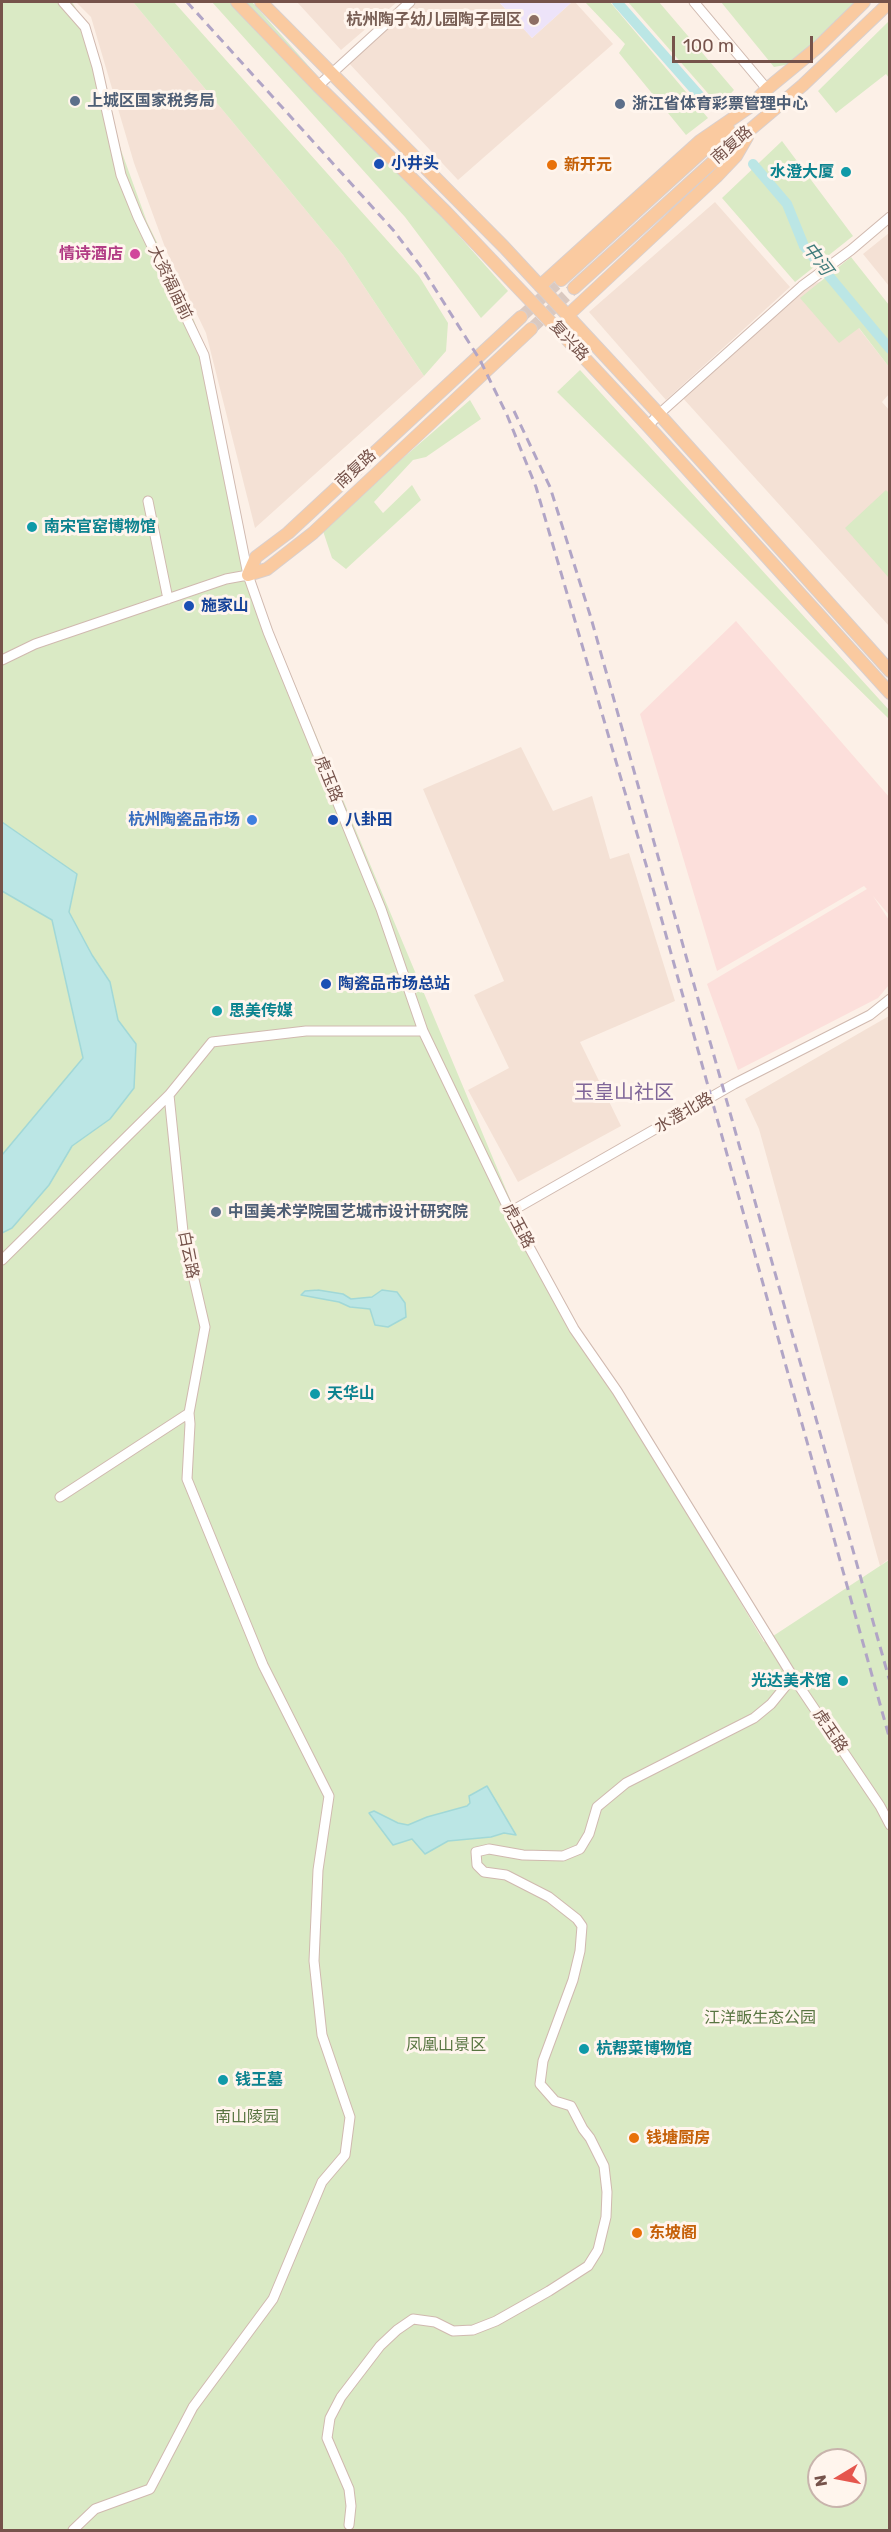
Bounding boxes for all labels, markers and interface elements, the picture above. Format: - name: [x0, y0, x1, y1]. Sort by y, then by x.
- place label: 杭州陶子幼儿园陶子园区: [346, 10, 522, 30]
- marker: 杭州陶子幼儿园陶子园区: [527, 13, 541, 27]
- scale bar: [675, 24, 816, 62]
- text: 100 m: [683, 35, 734, 57]
- place label: 上城区国家税务局: [87, 91, 215, 111]
- marker: 上城区国家税务局: [68, 94, 82, 108]
- place label: 浙江省体育彩票管理中心: [632, 94, 808, 114]
- marker: 浙江省体育彩票管理中心: [613, 97, 627, 111]
- street label: 南复路: [708, 122, 756, 168]
- place label: 小井头: [391, 154, 439, 174]
- place label: 新开元: [564, 155, 612, 175]
- marker: 小井头: [372, 157, 386, 171]
- marker: 新开元: [545, 158, 559, 172]
- place label: 水澄大厦: [770, 162, 834, 182]
- marker: 水澄大厦: [839, 165, 853, 179]
- water label: 中河: [798, 238, 836, 280]
- street label: 大资福庙前: [144, 243, 196, 323]
- place label: 情诗酒店: [59, 244, 123, 264]
- marker: 情诗酒店: [128, 247, 142, 261]
- street label: 复兴路: [546, 317, 592, 365]
- street label: 南复路: [332, 446, 380, 492]
- place label: 南宋官窑博物馆: [44, 517, 156, 537]
- marker: 南宋官窑博物馆: [25, 520, 39, 534]
- place label: 施家山: [201, 596, 249, 616]
- marker: 施家山: [182, 599, 196, 613]
- street label: 虎玉路: [310, 753, 346, 805]
- place label: 杭州陶瓷品市场: [128, 810, 240, 830]
- place label: 八卦田: [345, 810, 393, 830]
- marker: 杭州陶瓷品市场: [245, 813, 259, 827]
- marker: 八卦田: [326, 813, 340, 827]
- place label: 陶瓷品市场总站: [338, 974, 450, 994]
- marker: 陶瓷品市场总站: [319, 977, 333, 991]
- place label: 思美传媒: [229, 1001, 293, 1021]
- marker: 思美传媒: [210, 1004, 224, 1018]
- district label: 玉皇山社区: [574, 1081, 674, 1105]
- street label: 水澄北路: [651, 1089, 717, 1137]
- street label: 虎玉路: [498, 1200, 538, 1252]
- place label: 中国美术学院国艺城市设计研究院: [228, 1202, 468, 1222]
- marker: 中国美术学院国艺城市设计研究院: [209, 1205, 223, 1219]
- street label: 白云路: [174, 1230, 202, 1280]
- place label: 天华山: [327, 1384, 375, 1404]
- marker: 天华山: [308, 1387, 322, 1401]
- place label: 光达美术馆: [751, 1671, 831, 1691]
- marker: 光达美术馆: [836, 1674, 850, 1688]
- street label: 虎玉路: [809, 1706, 851, 1756]
- park label: 江洋畈生态公园: [704, 2008, 816, 2028]
- park label: 凤凰山景区: [406, 2035, 486, 2055]
- place label: 杭帮菜博物馆: [596, 2039, 692, 2059]
- marker: 杭帮菜博物馆: [577, 2042, 591, 2056]
- place label: 钱王墓: [235, 2070, 283, 2090]
- marker: 钱王墓: [216, 2073, 230, 2087]
- park label: 南山陵园: [215, 2107, 279, 2127]
- place label: 钱塘厨房: [646, 2128, 710, 2148]
- marker: 钱塘厨房: [627, 2131, 641, 2145]
- place label: 东坡阁: [649, 2223, 697, 2243]
- marker: 东坡阁: [630, 2226, 644, 2240]
- north arrow: [807, 2448, 867, 2508]
- text: N: [810, 2474, 831, 2488]

